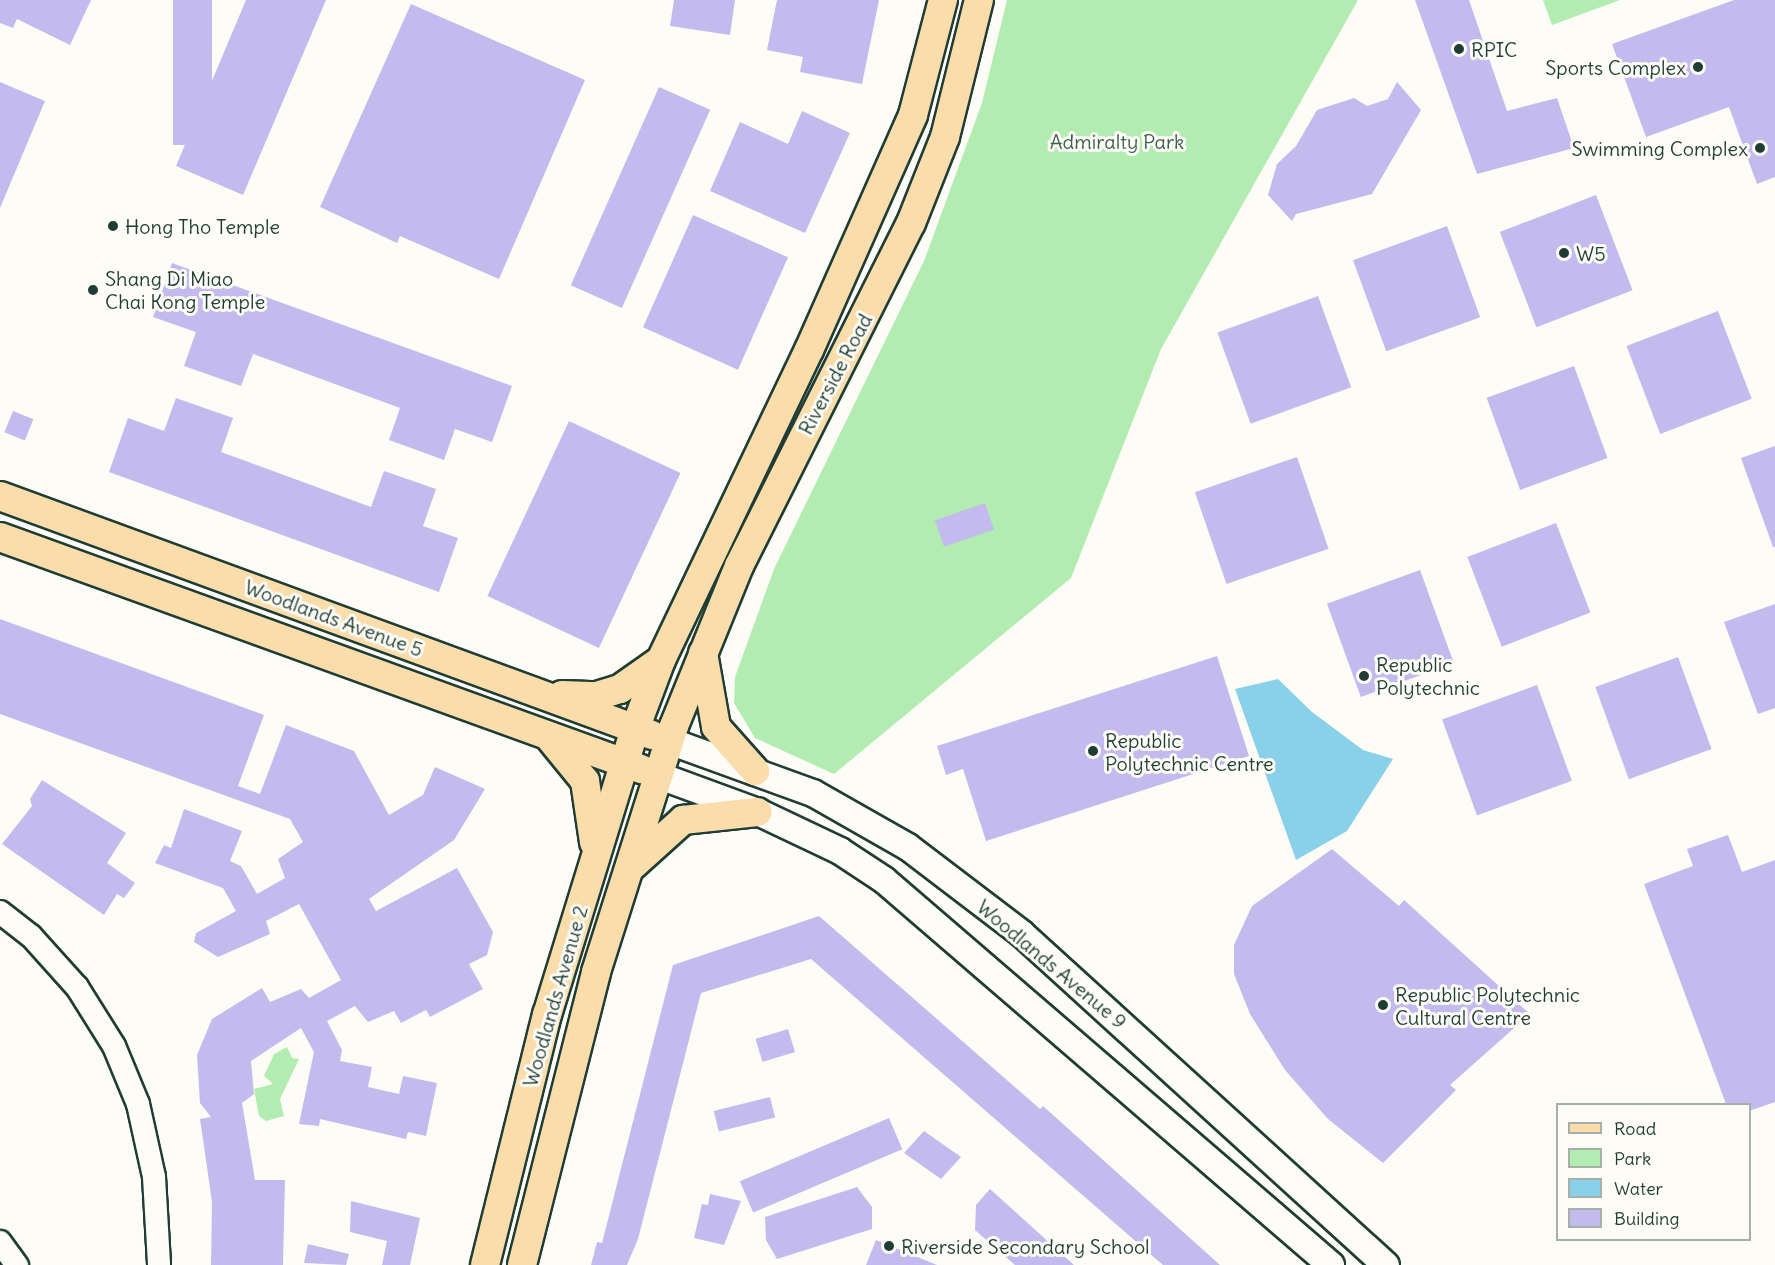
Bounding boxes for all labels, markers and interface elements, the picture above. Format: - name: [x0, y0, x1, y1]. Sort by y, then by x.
- place label: RPIC: [1471, 37, 1517, 61]
- marker: RPIC: [1452, 42, 1466, 56]
- place label: Sports Complex: [1545, 55, 1686, 79]
- marker: Sports Complex: [1691, 60, 1705, 74]
- park label: Admiralty Park: [1050, 129, 1184, 153]
- place label: Swimming Complex: [1572, 136, 1748, 160]
- marker: Swimming Complex: [1753, 141, 1767, 155]
- place label: Hong Tho Temple: [125, 214, 280, 238]
- marker: Hong Tho Temple: [106, 219, 120, 233]
- place label: W5: [1576, 241, 1606, 265]
- marker: W5: [1557, 246, 1571, 260]
- place label: Shang Di Miao Chai Kong Temple: [105, 266, 265, 313]
- marker: Shang Di Miao Chai Kong Temple: [86, 283, 100, 297]
- street label: Riverside Road: [793, 309, 877, 439]
- street label: Woodlands Avenue 5: [242, 575, 426, 661]
- place label: Republic Polytechnic: [1376, 652, 1480, 699]
- marker: Republic Polytechnic: [1357, 669, 1371, 683]
- place label: Republic Polytechnic Centre: [1105, 728, 1274, 775]
- marker: Republic Polytechnic Centre: [1086, 744, 1100, 758]
- street label: Woodlands Avenue 9: [972, 894, 1132, 1034]
- street label: Woodlands Avenue 2: [518, 903, 592, 1089]
- place label: Republic Polytechnic Cultural Centre: [1395, 982, 1580, 1029]
- marker: Republic Polytechnic Cultural Centre: [1376, 998, 1390, 1012]
- legend: [1556, 1103, 1751, 1241]
- text: Road: [1614, 1117, 1656, 1140]
- text: Park: [1614, 1147, 1651, 1170]
- text: Water: [1614, 1177, 1663, 1200]
- text: Building: [1614, 1207, 1679, 1230]
- place label: Riverside Secondary School: [901, 1234, 1150, 1258]
- marker: Riverside Secondary School: [882, 1239, 896, 1253]

